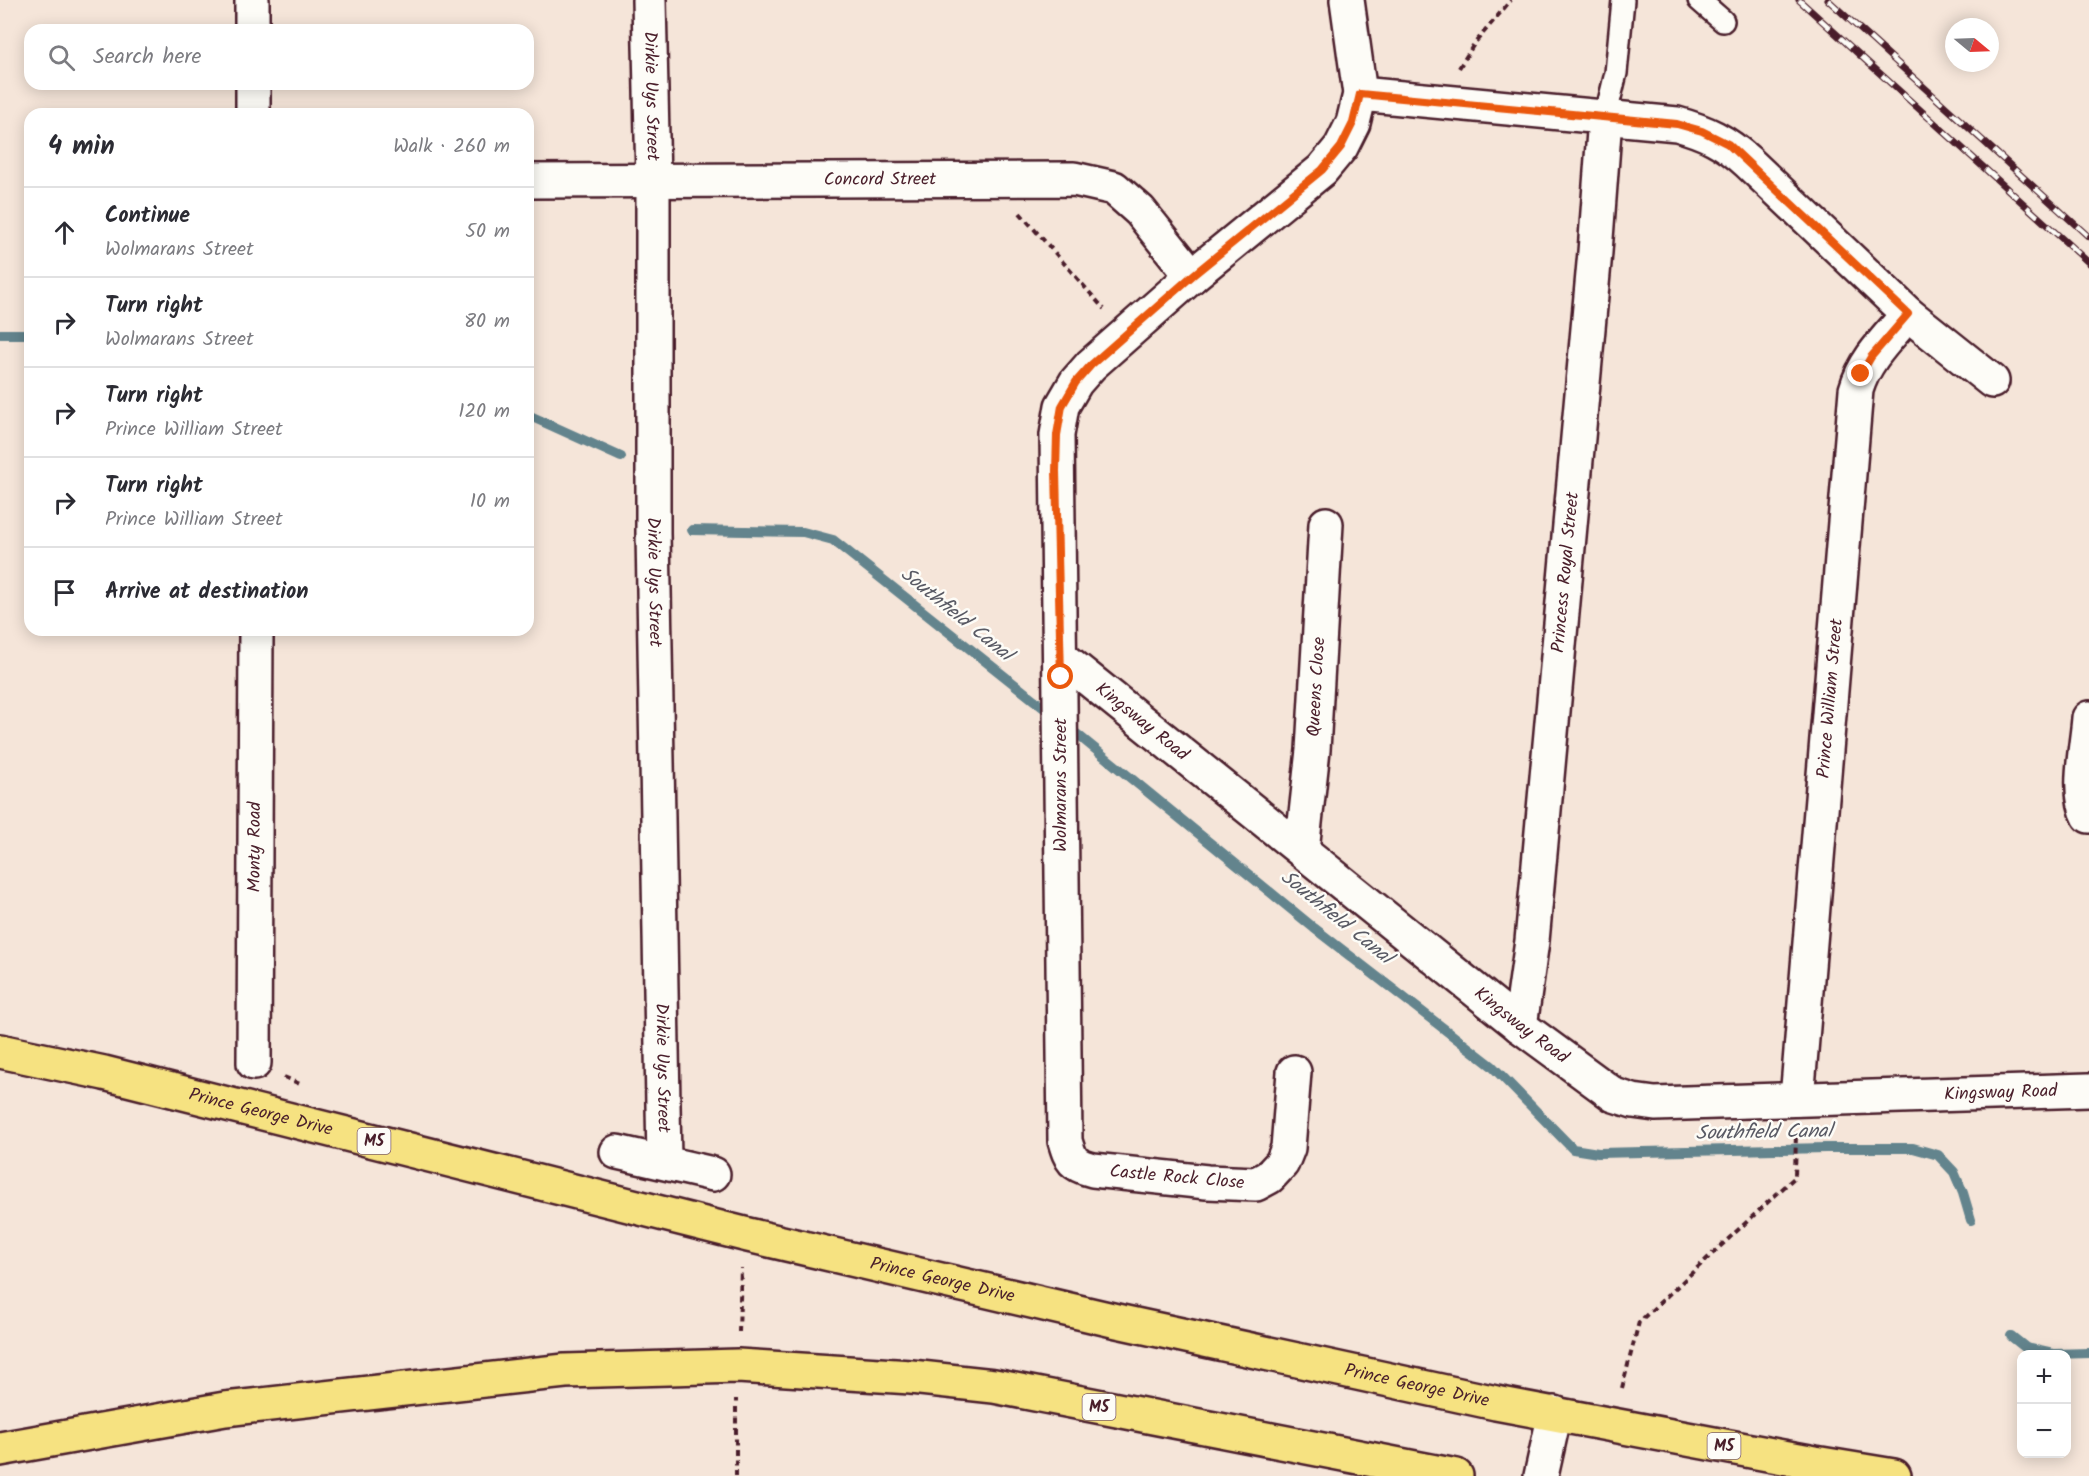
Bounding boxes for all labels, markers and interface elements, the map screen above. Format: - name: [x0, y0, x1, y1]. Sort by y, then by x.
- north arrow: [1945, 18, 1999, 72]
- search box: [24, 24, 534, 90]
- street label: Dirkie Uys Street: [635, 31, 667, 162]
- text: Search here: [93, 40, 201, 75]
- icon: search: [45, 41, 78, 74]
- text: 4 min: [48, 126, 115, 168]
- text: Walk · 260 m: [393, 131, 510, 163]
- street label: Concord Street: [824, 165, 937, 194]
- text: Continue: [105, 199, 190, 234]
- icon: ahead: [48, 216, 81, 249]
- text: 50 m: [465, 216, 510, 248]
- text: Wolmarans Street: [105, 234, 254, 266]
- text: Turn right: [105, 289, 203, 324]
- icon: right: [48, 306, 81, 339]
- text: 80 m: [464, 306, 510, 338]
- text: Wolmarans Street: [105, 324, 254, 356]
- route end: [1847, 360, 1873, 386]
- text: Turn right: [105, 379, 203, 414]
- icon: right: [48, 396, 81, 429]
- text: 120 m: [458, 396, 510, 428]
- text: Prince William Street: [105, 414, 283, 446]
- text: Turn right: [105, 469, 203, 504]
- icon: right: [48, 486, 81, 519]
- text: 10 m: [470, 486, 510, 518]
- street label: Princess Royal Street: [1544, 490, 1588, 654]
- text: Prince William Street: [105, 504, 283, 536]
- street label: Dirkie Uys Street: [639, 517, 670, 648]
- water label: Southfield Canal: [893, 560, 1022, 673]
- text: Arrive at destination: [105, 575, 308, 610]
- icon: arrive: [48, 576, 81, 609]
- street label: Prince William Street: [1809, 616, 1852, 779]
- street label: Queens Close: [1299, 636, 1334, 738]
- route start: [1047, 663, 1073, 689]
- street label: Kingsway Road: [1089, 675, 1196, 769]
- street label: Wolmarans Street: [1047, 717, 1076, 852]
- street label: Monty Road: [240, 801, 270, 892]
- water label: Southfield Canal: [1273, 863, 1402, 976]
- street label: Kingsway Road: [1467, 980, 1576, 1072]
- street label: Dirkie Uys Street: [647, 1003, 678, 1134]
- street label: Kingsway Road: [1944, 1076, 2059, 1109]
- street label: Prince George Drive: [186, 1080, 336, 1145]
- water label: Southfield Canal: [1695, 1116, 1837, 1150]
- road number: M5: [358, 1128, 391, 1154]
- street label: Castle Rock Close: [1108, 1158, 1246, 1198]
- street label: Prince George Drive: [867, 1249, 1018, 1311]
- map controls: [2017, 1350, 2071, 1458]
- button: +: [2017, 1350, 2071, 1404]
- street label: Prince George Drive: [1342, 1356, 1492, 1416]
- road number: M5: [1082, 1394, 1116, 1420]
- button: −: [2017, 1404, 2071, 1458]
- road number: M5: [1708, 1433, 1740, 1459]

